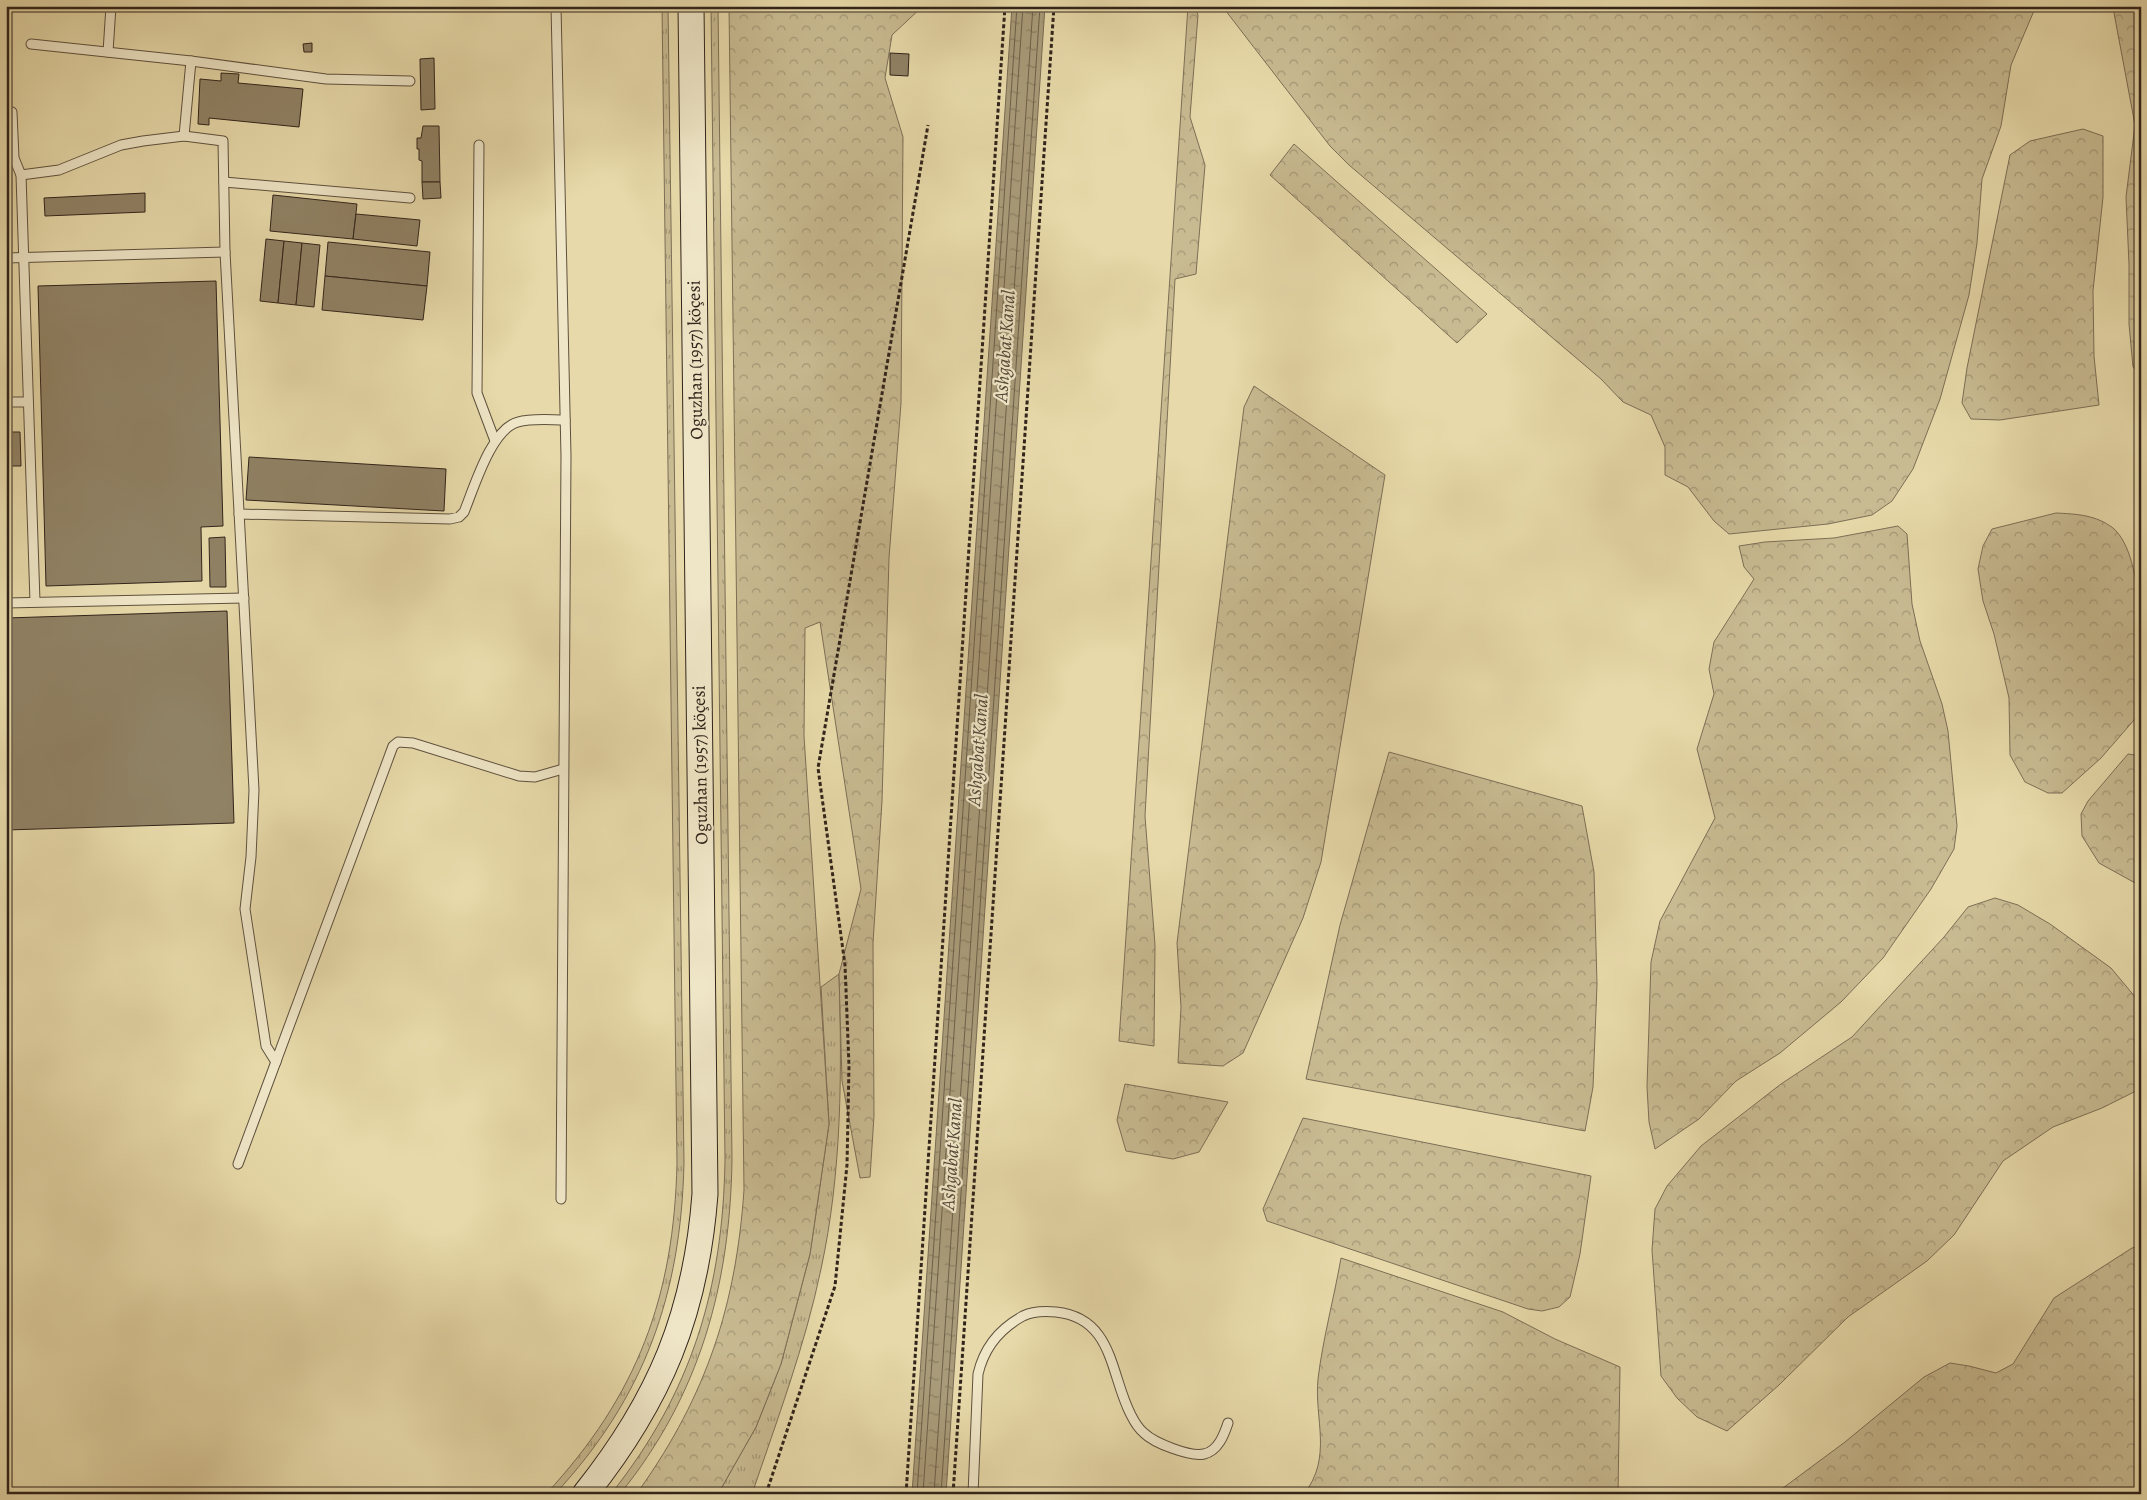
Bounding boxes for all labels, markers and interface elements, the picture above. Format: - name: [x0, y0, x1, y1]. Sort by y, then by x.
- street label: Oguzhan (1957) köçesi: [682, 280, 708, 440]
- water label: Ashgabat Kanal: [988, 289, 1022, 404]
- street label: Oguzhan (1957) köçesi: [687, 685, 713, 845]
- water label: Ashgabat Kanal: [961, 693, 995, 808]
- water label: Ashgabat Kanal: [935, 1097, 969, 1212]

